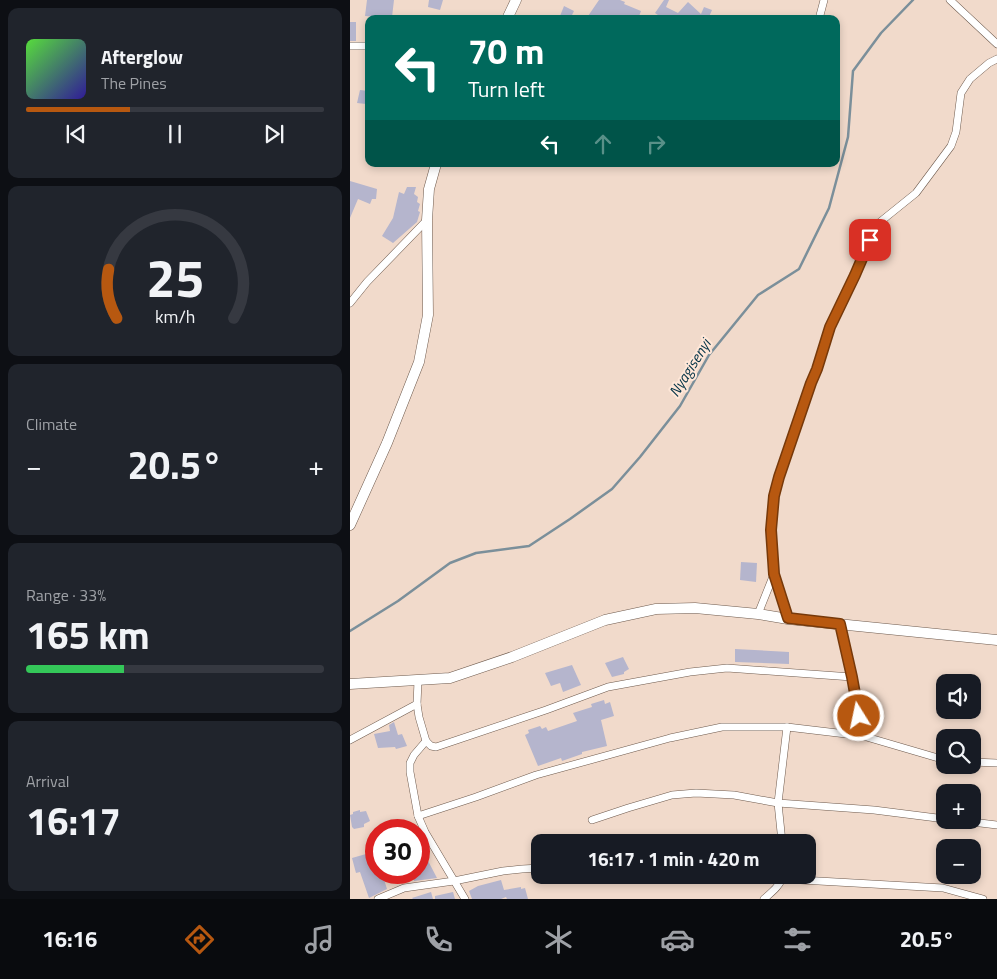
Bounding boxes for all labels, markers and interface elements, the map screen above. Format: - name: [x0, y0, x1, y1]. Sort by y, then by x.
- text: 70 m: [468, 24, 544, 78]
- icon: left: [385, 35, 450, 100]
- text: Afterglow: [101, 42, 183, 71]
- text: The Pines: [101, 71, 167, 95]
- text: Turn left: [468, 72, 545, 106]
- icon: previous: [62, 120, 90, 148]
- icon: pause: [161, 120, 189, 148]
- icon: next: [260, 120, 288, 148]
- icon: left: [536, 130, 564, 158]
- icon: ahead: [589, 130, 617, 158]
- icon: right: [642, 130, 670, 158]
- pin: [849, 219, 891, 261]
- icon: arrive: [856, 226, 884, 254]
- text: 25: [146, 238, 204, 317]
- text: km/h: [155, 303, 195, 330]
- water label: Nyagisenyi: [663, 333, 717, 401]
- text: Climate: [26, 412, 77, 436]
- text: 20.5°: [128, 436, 222, 494]
- text: −: [26, 444, 42, 487]
- text: +: [308, 444, 324, 487]
- text: Range · 33%: [26, 583, 106, 607]
- text: 165 km: [26, 606, 150, 664]
- map controls: [936, 674, 981, 884]
- button: sound: [936, 674, 981, 719]
- position arrow: [832, 689, 884, 741]
- button: search: [936, 729, 981, 774]
- text: Arrival: [26, 769, 69, 793]
- button: +: [936, 784, 981, 829]
- text: 16:17: [26, 792, 121, 850]
- speed limit sign: 30: [365, 819, 430, 884]
- button: −: [936, 839, 981, 884]
- text: 16:17 · 1 min · 420 m: [587, 844, 760, 873]
- text: 16:16: [42, 922, 97, 956]
- icon: directions: [182, 922, 217, 957]
- icon: music: [302, 922, 337, 957]
- icon: phone: [421, 922, 456, 957]
- icon: climate: [541, 922, 576, 957]
- icon: car: [660, 922, 695, 957]
- icon: filters: [780, 922, 815, 957]
- text: 20.5°: [900, 922, 955, 956]

